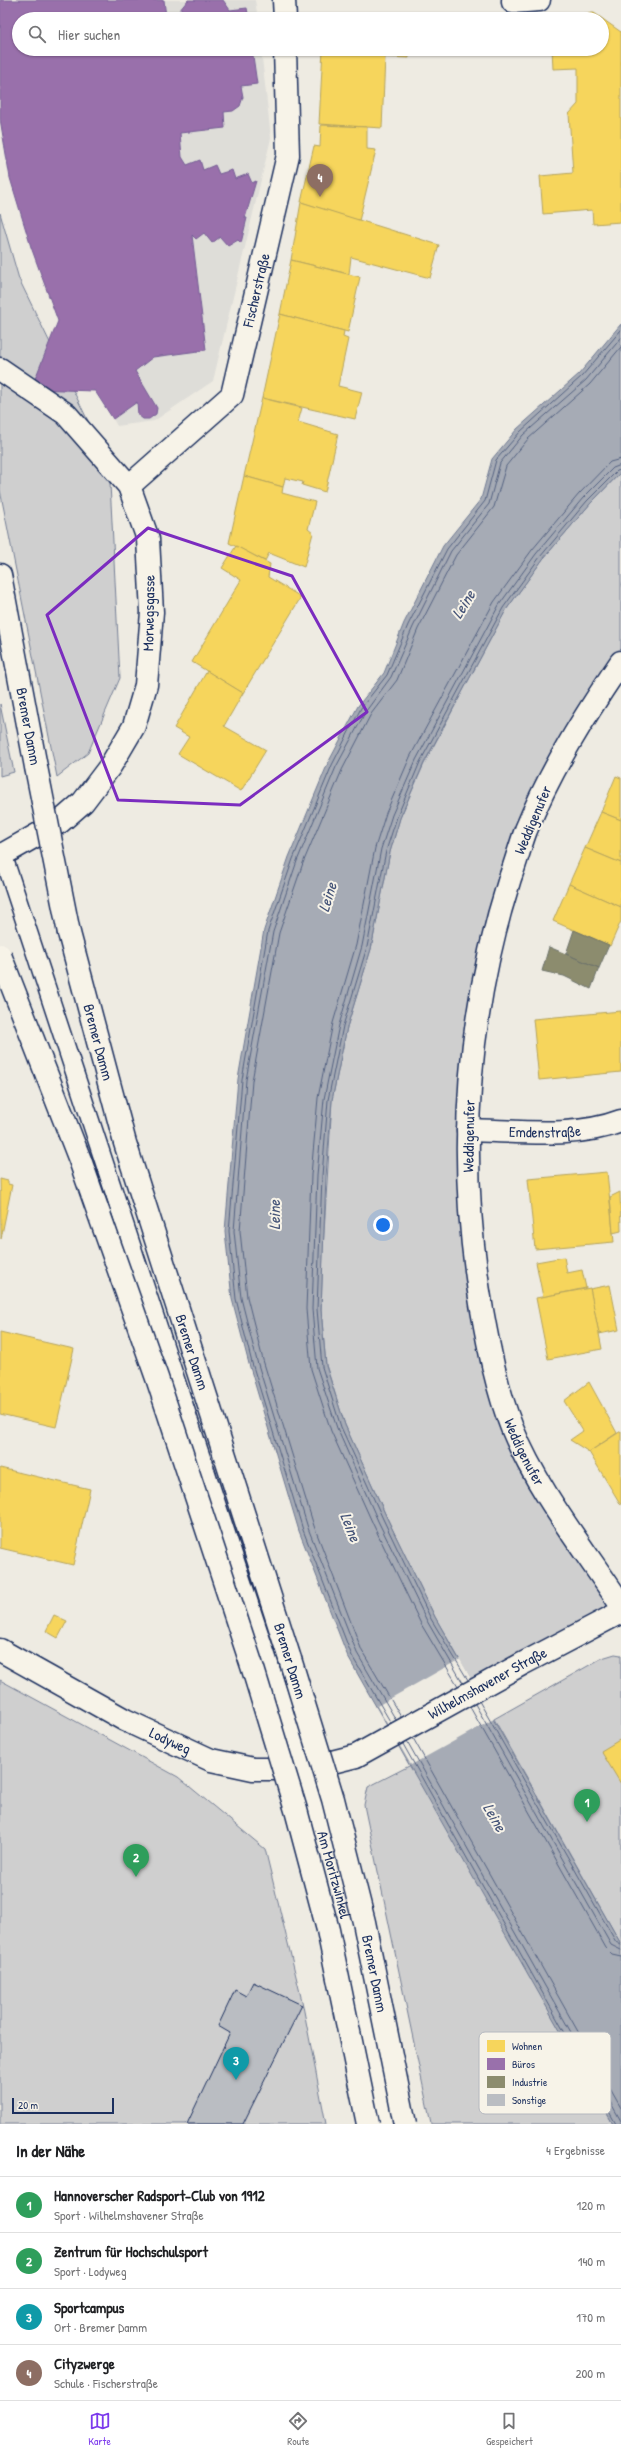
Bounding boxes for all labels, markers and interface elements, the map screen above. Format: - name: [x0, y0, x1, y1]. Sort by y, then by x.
- search box: [12, 12, 609, 56]
- icon: search: [26, 23, 48, 45]
- text: Hier suchen: [58, 24, 120, 45]
- pin: 4: [307, 164, 333, 197]
- street label: Fischerstraße: [237, 251, 275, 330]
- street label: Morwegsgasse: [137, 575, 160, 651]
- water label: Leine: [446, 585, 480, 622]
- street label: Bremer Damm: [11, 686, 46, 767]
- street label: Weddigenufer: [509, 782, 557, 857]
- water label: Leine: [312, 879, 342, 914]
- street label: Bremer Damm: [78, 1002, 119, 1083]
- street label: Weddigenufer: [457, 1099, 480, 1173]
- street label: Emdenstraße: [509, 1120, 582, 1143]
- water label: Leine: [263, 1200, 285, 1230]
- your location: [373, 1215, 393, 1235]
- street label: Bremer Damm: [170, 1312, 214, 1393]
- street label: Weddigenufer: [499, 1415, 550, 1490]
- water label: Leine: [335, 1509, 367, 1545]
- street label: Bremer Damm: [269, 1620, 312, 1701]
- street label: Wilhelmshavener Straße: [424, 1642, 551, 1724]
- street label: Lodyweg: [146, 1722, 195, 1759]
- pin: 1: [574, 1789, 600, 1822]
- water label: Leine: [478, 1799, 512, 1836]
- street label: Am Moritzwinkel: [312, 1828, 356, 1921]
- pin: 2: [123, 1844, 149, 1877]
- street label: Bremer Damm: [357, 1933, 393, 2014]
- legend: [479, 2032, 611, 2114]
- text: Wohnen: [512, 2039, 542, 2053]
- pin: 3: [223, 2047, 249, 2080]
- text: Büros: [512, 2057, 535, 2071]
- text: Industrie: [512, 2075, 548, 2089]
- text: Sonstige: [512, 2093, 547, 2107]
- scale bar: [12, 2096, 114, 2115]
- text: 20 m: [18, 2098, 38, 2112]
- text: In der Nähe: [16, 2139, 85, 2162]
- text: 4 Ergebnisse: [546, 2141, 605, 2159]
- text: Hannoverscher Radsport-Club von 1912: [54, 2185, 265, 2206]
- text: 1: [27, 2196, 31, 2214]
- text: 120 m: [577, 2196, 605, 2214]
- text: Sport · Wilhelmshavener Straße: [54, 2206, 204, 2224]
- text: Zentrum für Hochschulsport: [54, 2241, 208, 2262]
- text: 2: [26, 2252, 32, 2270]
- text: 140 m: [578, 2252, 605, 2270]
- text: Sport · Lodyweg: [54, 2262, 126, 2280]
- text: Sportcampus: [54, 2297, 124, 2318]
- text: 3: [26, 2308, 32, 2326]
- text: 170 m: [576, 2308, 605, 2326]
- text: Ort · Bremer Damm: [54, 2318, 147, 2336]
- text: Cityzwerge: [54, 2353, 115, 2374]
- text: 4: [27, 2364, 31, 2382]
- text: 200 m: [575, 2364, 605, 2382]
- text: Schule · Fischerstraße: [54, 2374, 158, 2392]
- tab: Karte: [88, 2410, 111, 2448]
- tab: Route: [287, 2410, 309, 2448]
- tab: Gespeichert: [486, 2410, 533, 2448]

